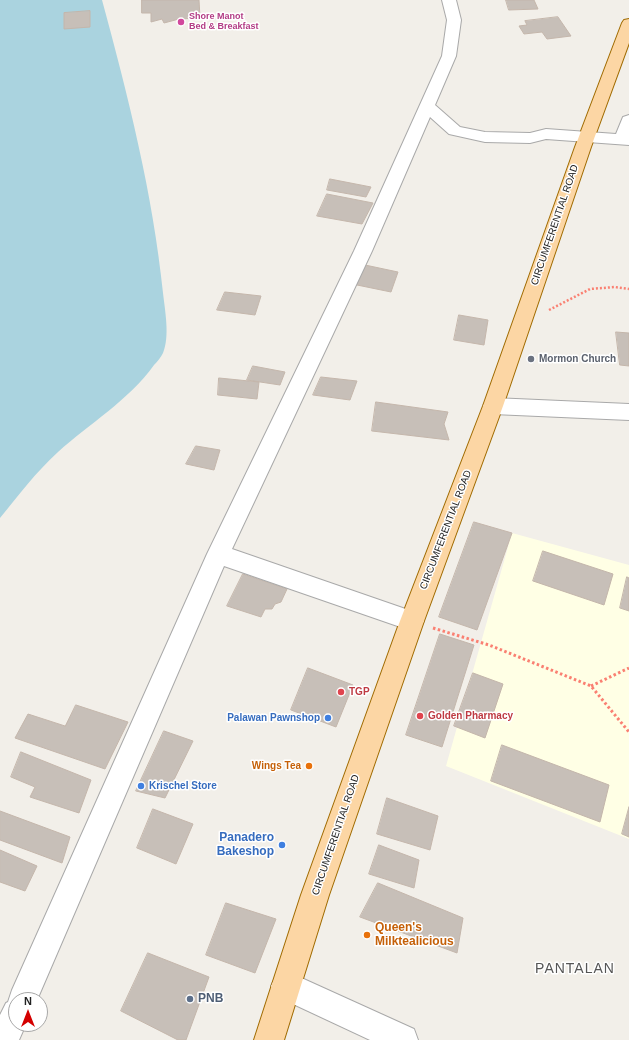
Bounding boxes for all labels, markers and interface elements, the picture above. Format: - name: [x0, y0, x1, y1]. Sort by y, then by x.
- place label: Shore Manot Bed & Breakfast: [189, 12, 259, 33]
- marker: Shore Manot Bed & Breakfast: [176, 17, 186, 27]
- street label: CIRCUMFERENTIAL ROAD: [529, 163, 581, 287]
- place label: Mormon Church: [539, 353, 616, 365]
- marker: Mormon Church: [526, 354, 536, 364]
- street label: CIRCUMFERENTIAL ROAD: [418, 469, 474, 591]
- place label: TGP: [349, 686, 370, 698]
- marker: TGP: [336, 687, 346, 697]
- place label: Golden Pharmacy: [428, 710, 513, 722]
- marker: Golden Pharmacy: [415, 711, 425, 721]
- place label: Palawan Pawnshop: [227, 712, 320, 724]
- marker: Palawan Pawnshop: [323, 713, 333, 723]
- place label: Wings Tea: [252, 760, 301, 772]
- marker: Wings Tea: [304, 761, 314, 771]
- street label: CIRCUMFERENTIAL ROAD: [310, 773, 362, 897]
- place label: Krischel Store: [149, 780, 217, 792]
- marker: Krischel Store: [136, 781, 146, 791]
- place label: Panadero Bakeshop: [217, 831, 274, 859]
- marker: Panadero Bakeshop: [277, 840, 287, 850]
- place label: Queen's Milktealicious: [375, 921, 454, 949]
- marker: Queen's Milktealicious: [362, 930, 372, 940]
- district label: PANTALAN: [535, 961, 615, 977]
- north arrow: [8, 992, 48, 1032]
- place label: PNB: [198, 992, 223, 1006]
- marker: PNB: [185, 994, 195, 1004]
- text: N: [24, 995, 32, 1007]

